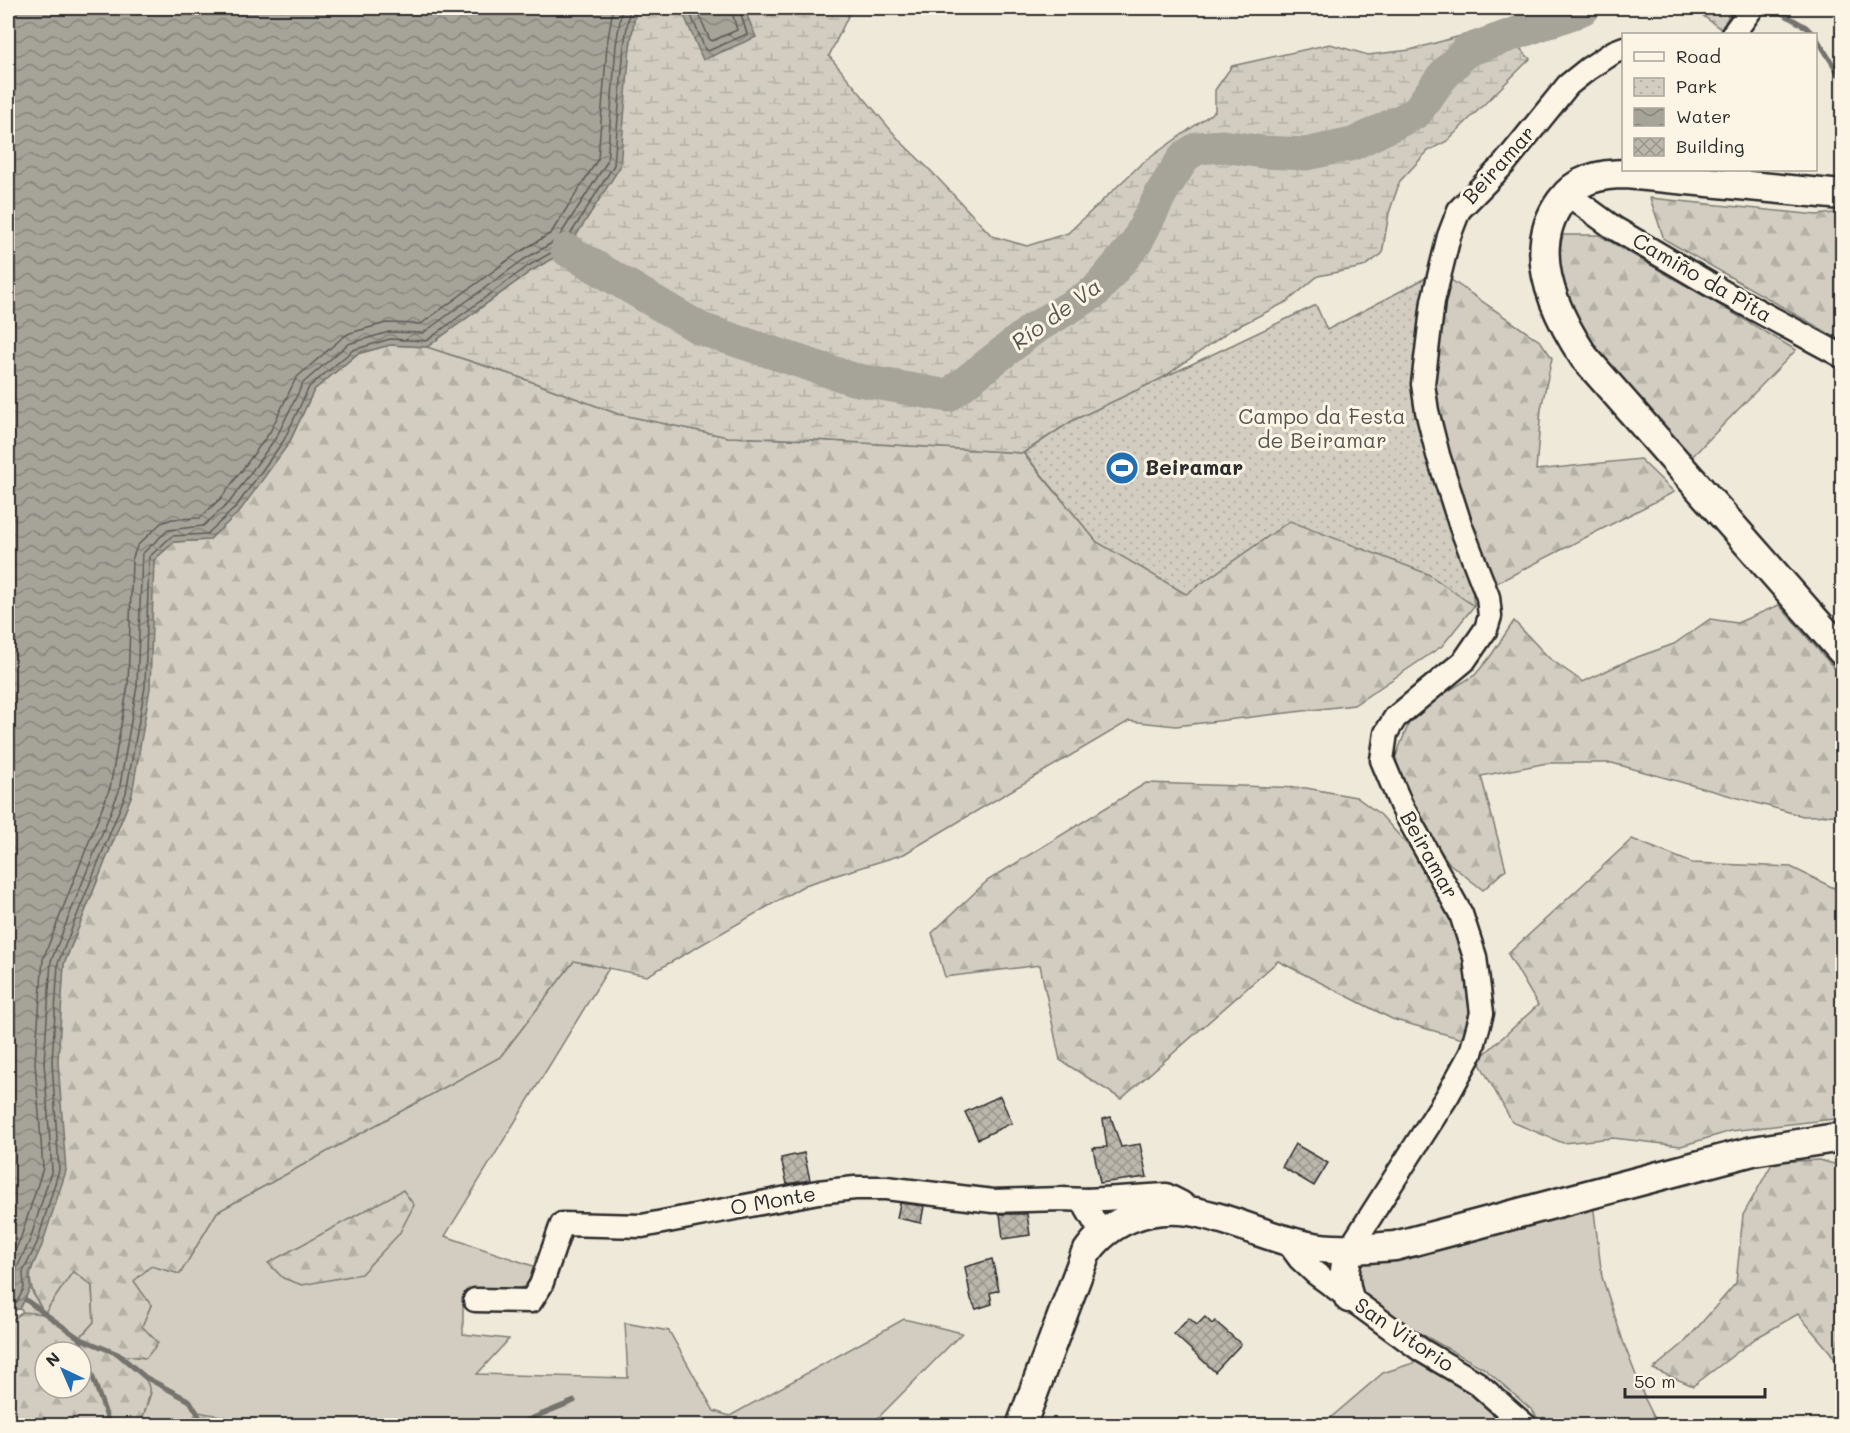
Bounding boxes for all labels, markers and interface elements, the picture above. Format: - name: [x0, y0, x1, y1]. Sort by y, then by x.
- legend: [1622, 33, 1817, 171]
- text: Road: [1676, 44, 1721, 68]
- text: Park: [1676, 74, 1717, 98]
- text: Water: [1676, 104, 1731, 128]
- street label: Beiramar: [1456, 119, 1540, 209]
- text: Building: [1676, 134, 1744, 158]
- street label: Camiño da Pita: [1628, 226, 1777, 328]
- water label: Río de Va: [1005, 271, 1106, 356]
- park label: Campo da Festa de Beiramar: [1238, 402, 1406, 453]
- sports icon: Beiramar: [1104, 450, 1140, 486]
- place label: Beiramar: [1145, 453, 1243, 480]
- street label: Beiramar: [1395, 806, 1465, 903]
- street label: O Monte: [728, 1179, 818, 1220]
- street label: San Vitorio: [1350, 1291, 1460, 1377]
- north arrow: [33, 1340, 93, 1400]
- text: N: [41, 1347, 64, 1371]
- scale bar: [1625, 1361, 1764, 1399]
- text: 50 m: [1634, 1369, 1676, 1393]

